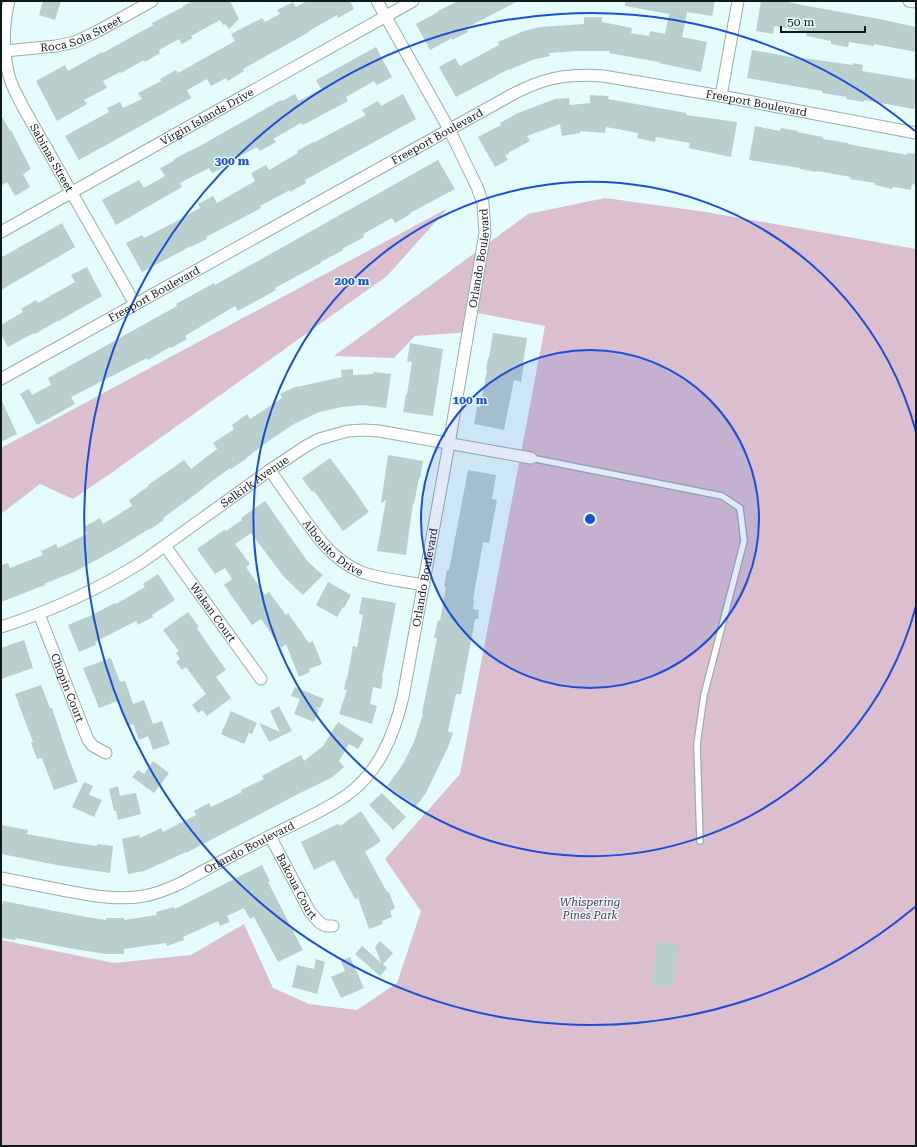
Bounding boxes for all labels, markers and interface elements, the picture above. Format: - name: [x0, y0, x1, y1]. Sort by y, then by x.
- scale bar: [781, 8, 865, 34]
- street label: Roca Sola Street: [40, 13, 124, 54]
- text: 50 m: [787, 15, 814, 29]
- street label: Virgin Islands Drive: [158, 85, 256, 148]
- street label: Freeport Boulevard: [705, 87, 808, 119]
- street label: Freeport Boulevard: [389, 106, 485, 167]
- street label: Sabinas Street: [27, 121, 76, 194]
- text: 300 m: [215, 154, 250, 168]
- street label: Orlando Boulevard: [466, 208, 492, 309]
- street label: Freeport Boulevard: [106, 263, 202, 325]
- text: 200 m: [335, 274, 370, 288]
- text: 100 m: [453, 393, 488, 407]
- street label: Selkirk Avenue: [218, 453, 291, 510]
- centre of rings: [583, 512, 597, 526]
- street label: Albonito Drive: [300, 517, 365, 579]
- street label: Orlando Boulevard: [409, 527, 440, 628]
- street label: Wakan Court: [187, 580, 239, 644]
- street label: Chopin Court: [48, 651, 87, 724]
- street label: Orlando Boulevard: [201, 819, 296, 876]
- street label: Bakoua Court: [274, 851, 320, 922]
- park label: Whispering Pines Park: [560, 896, 621, 922]

